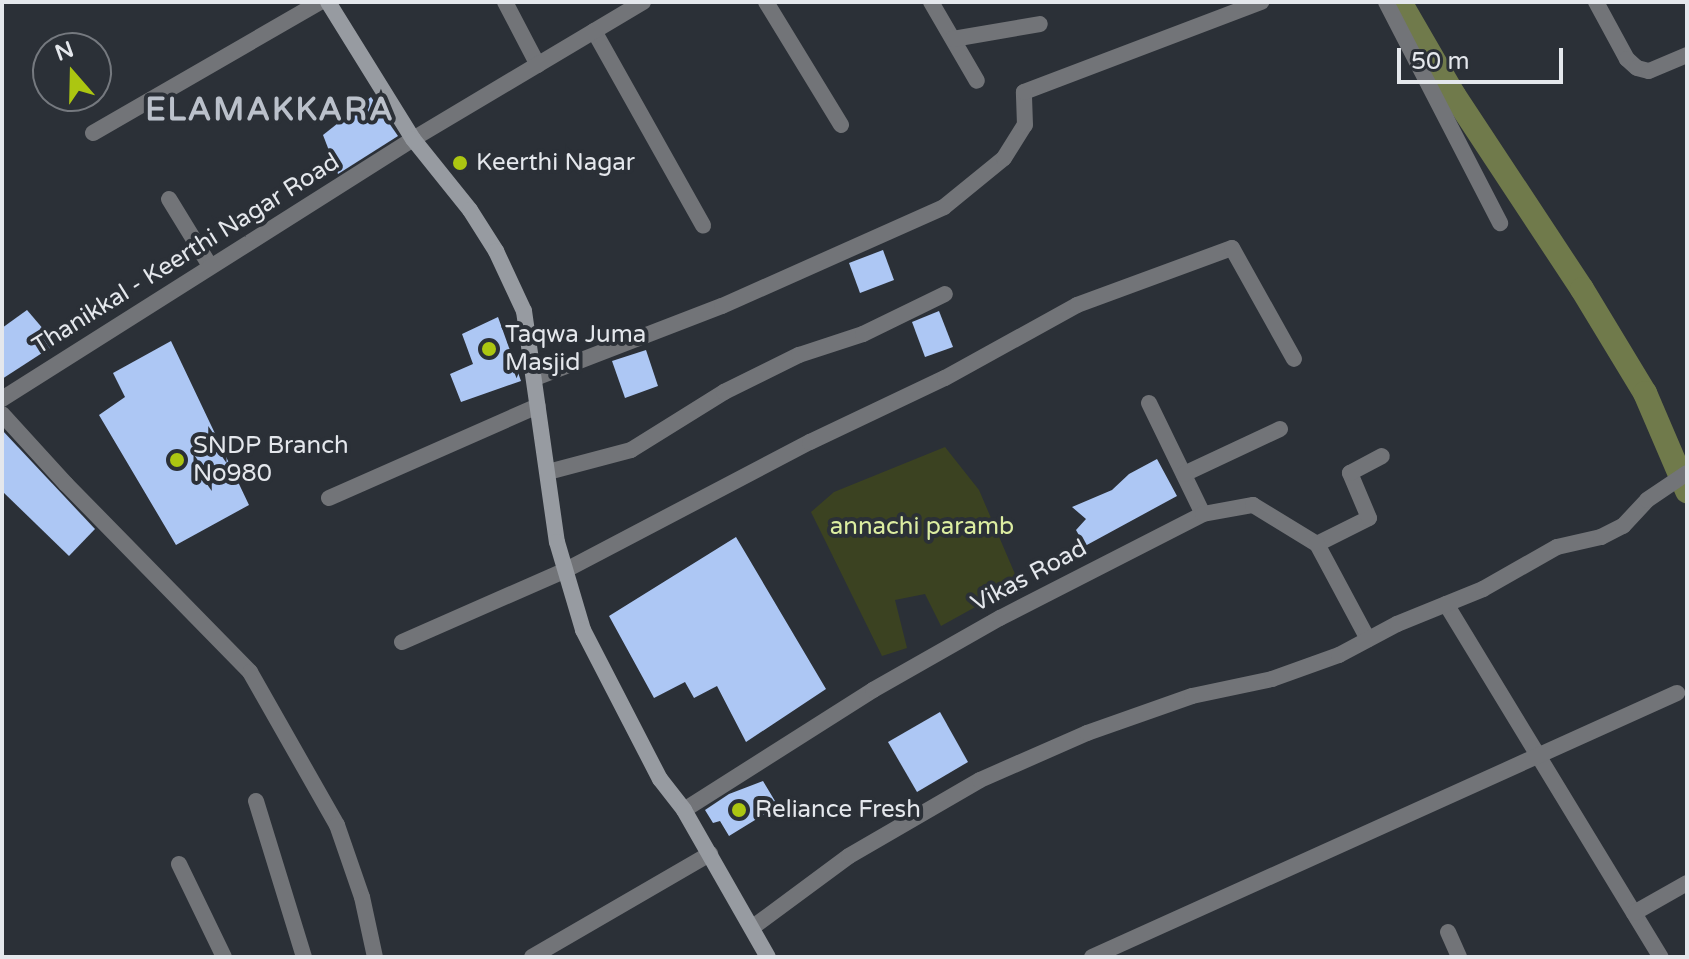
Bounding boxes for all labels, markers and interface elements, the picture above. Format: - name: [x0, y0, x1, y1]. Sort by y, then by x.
- north arrow: [32, 32, 112, 112]
- scale bar: [1401, 32, 1567, 82]
- text: N: [52, 36, 77, 67]
- text: 50 m: [1411, 47, 1469, 76]
- district label: ELAMAKKARA: [145, 91, 395, 129]
- street label: Thanikkal - Keerthi Nagar Road: [27, 147, 345, 361]
- place label: Keerthi Nagar: [476, 149, 635, 177]
- marker: Keerthi Nagar: [451, 154, 469, 172]
- place label: Taqwa Juma Masjid: [505, 321, 646, 377]
- marker: Taqwa Juma Masjid: [480, 340, 498, 358]
- place label: SNDP Branch No980: [193, 432, 349, 488]
- marker: SNDP Branch No980: [168, 451, 186, 469]
- park label: annachi paramb: [830, 513, 1014, 541]
- street label: Vikas Road: [966, 534, 1092, 618]
- place label: Reliance Fresh: [755, 796, 921, 824]
- marker: Reliance Fresh: [730, 801, 748, 819]

